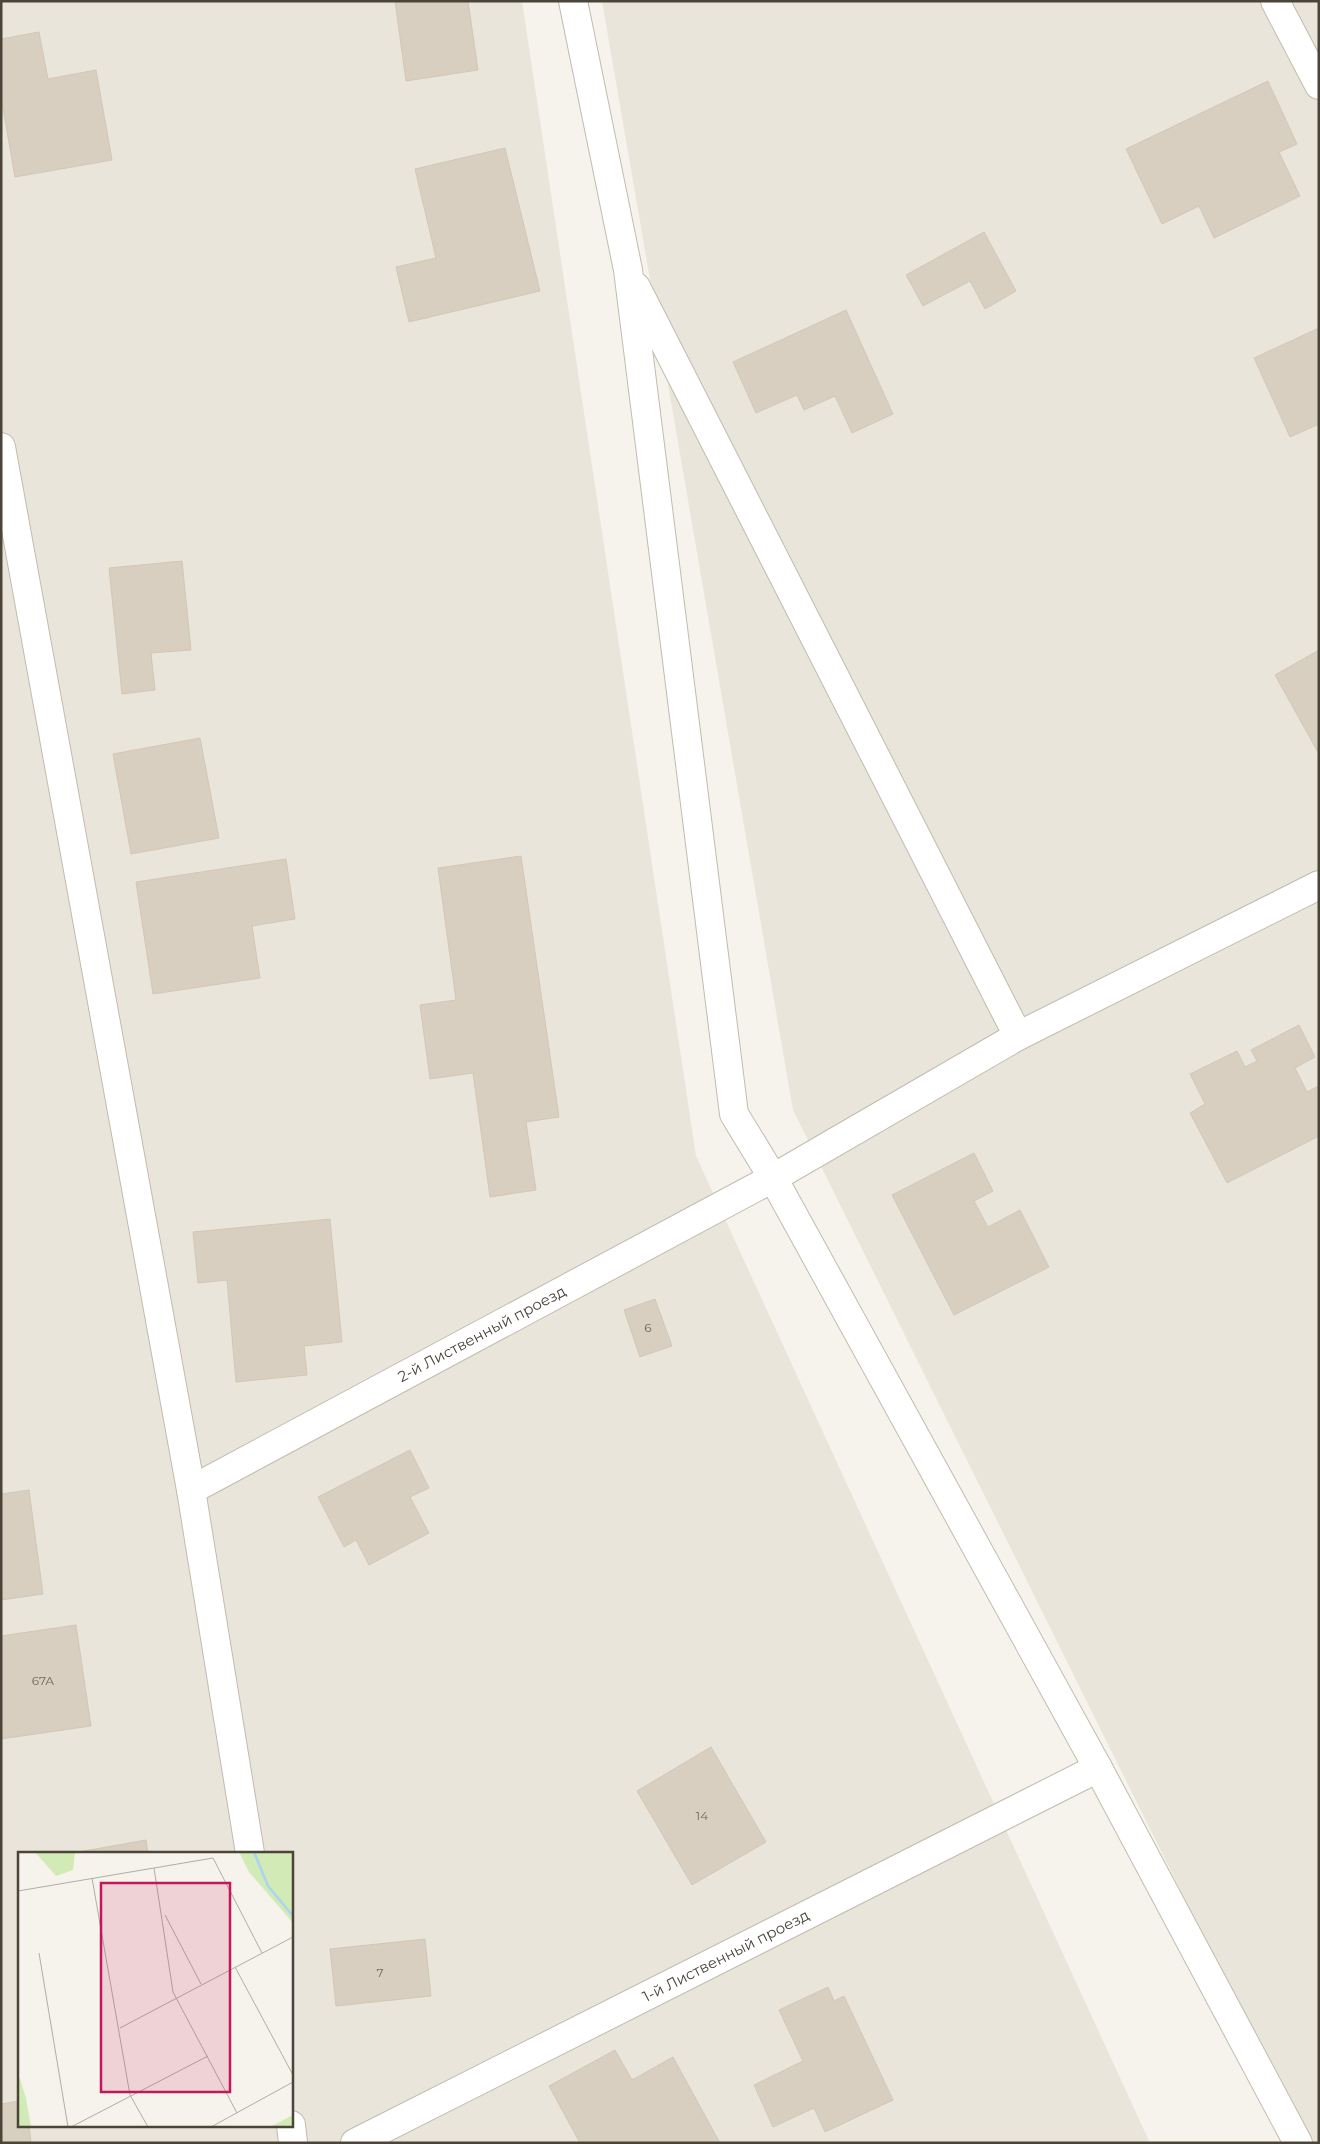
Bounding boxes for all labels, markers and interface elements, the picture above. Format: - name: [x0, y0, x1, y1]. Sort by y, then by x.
- street label: 2-й Лиственный проезд: [395, 1281, 569, 1386]
- house number: 6: [644, 1320, 652, 1335]
- house number: 67А: [32, 1673, 54, 1688]
- house number: 14: [696, 1808, 708, 1823]
- inset map: [18, 1852, 292, 2126]
- street label: 1-й Лиственный проезд: [639, 1905, 812, 2006]
- house number: 7: [376, 1965, 384, 1980]

